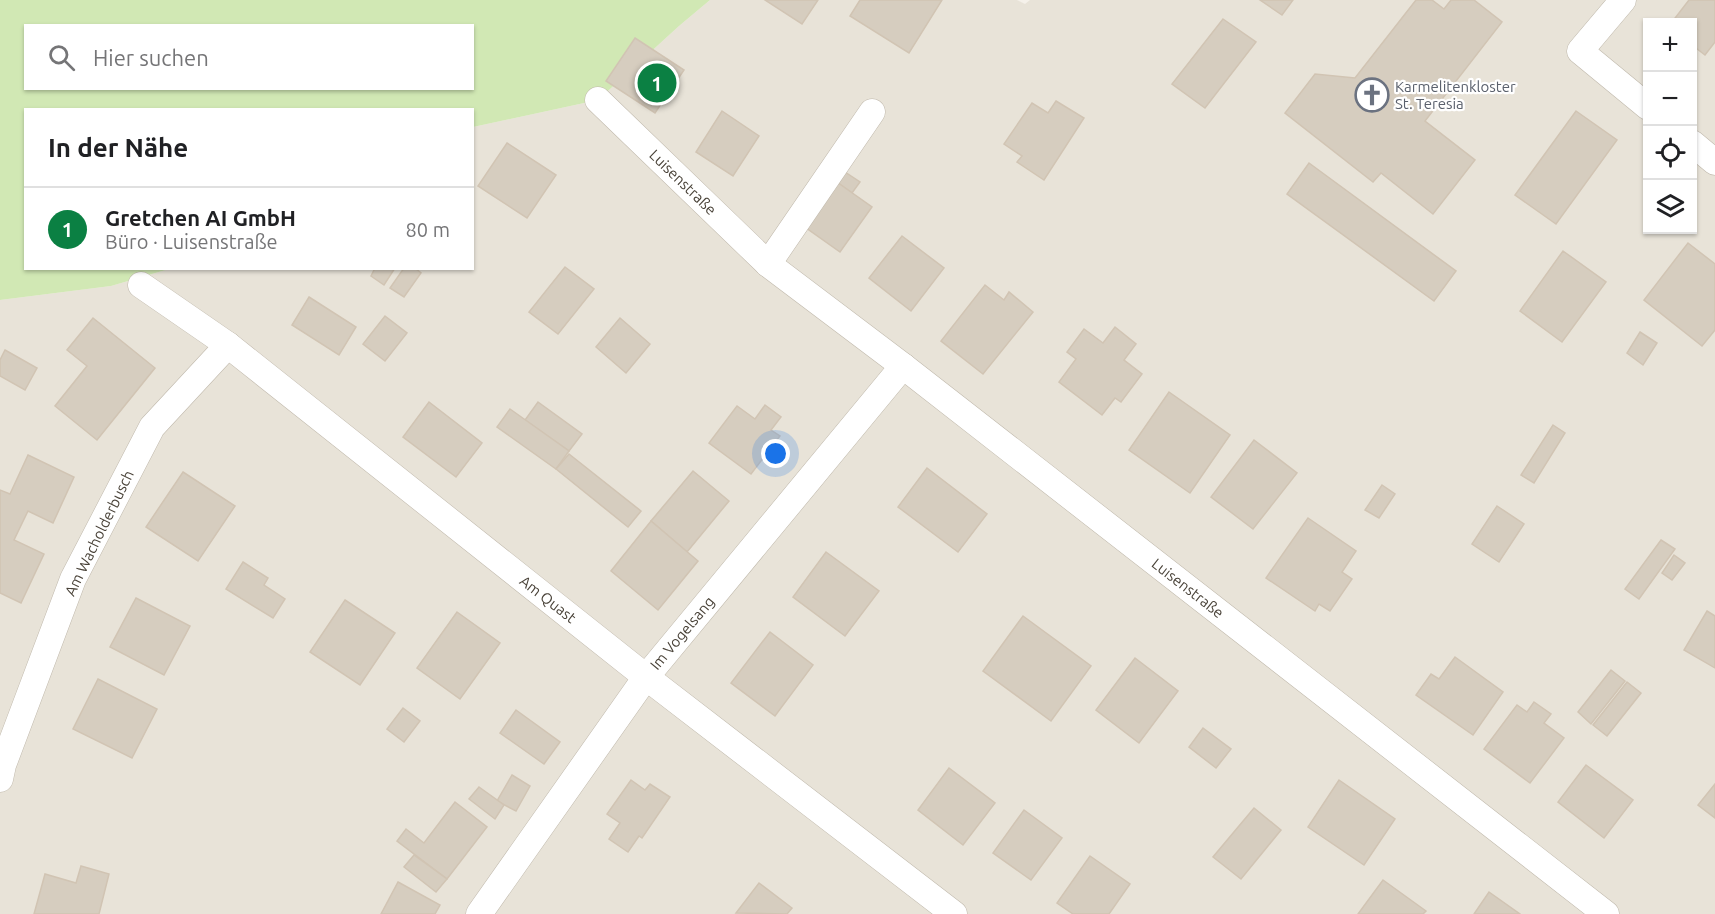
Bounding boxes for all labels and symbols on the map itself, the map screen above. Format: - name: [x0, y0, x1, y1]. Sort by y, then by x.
- pin: 1: [638, 60, 676, 106]
- church icon: Karmelitenkloster St. Teresia: [1354, 77, 1390, 113]
- place label: Karmelitenkloster St. Teresia: [1395, 78, 1516, 112]
- street label: Luisenstraße: [646, 146, 720, 218]
- your location: [761, 439, 790, 468]
- street label: Am Wacholderbusch: [61, 467, 137, 599]
- street label: Luisenstraße: [1149, 555, 1227, 621]
- street label: Am Quast: [517, 572, 579, 626]
- street label: Im Vogelsang: [646, 593, 718, 673]

